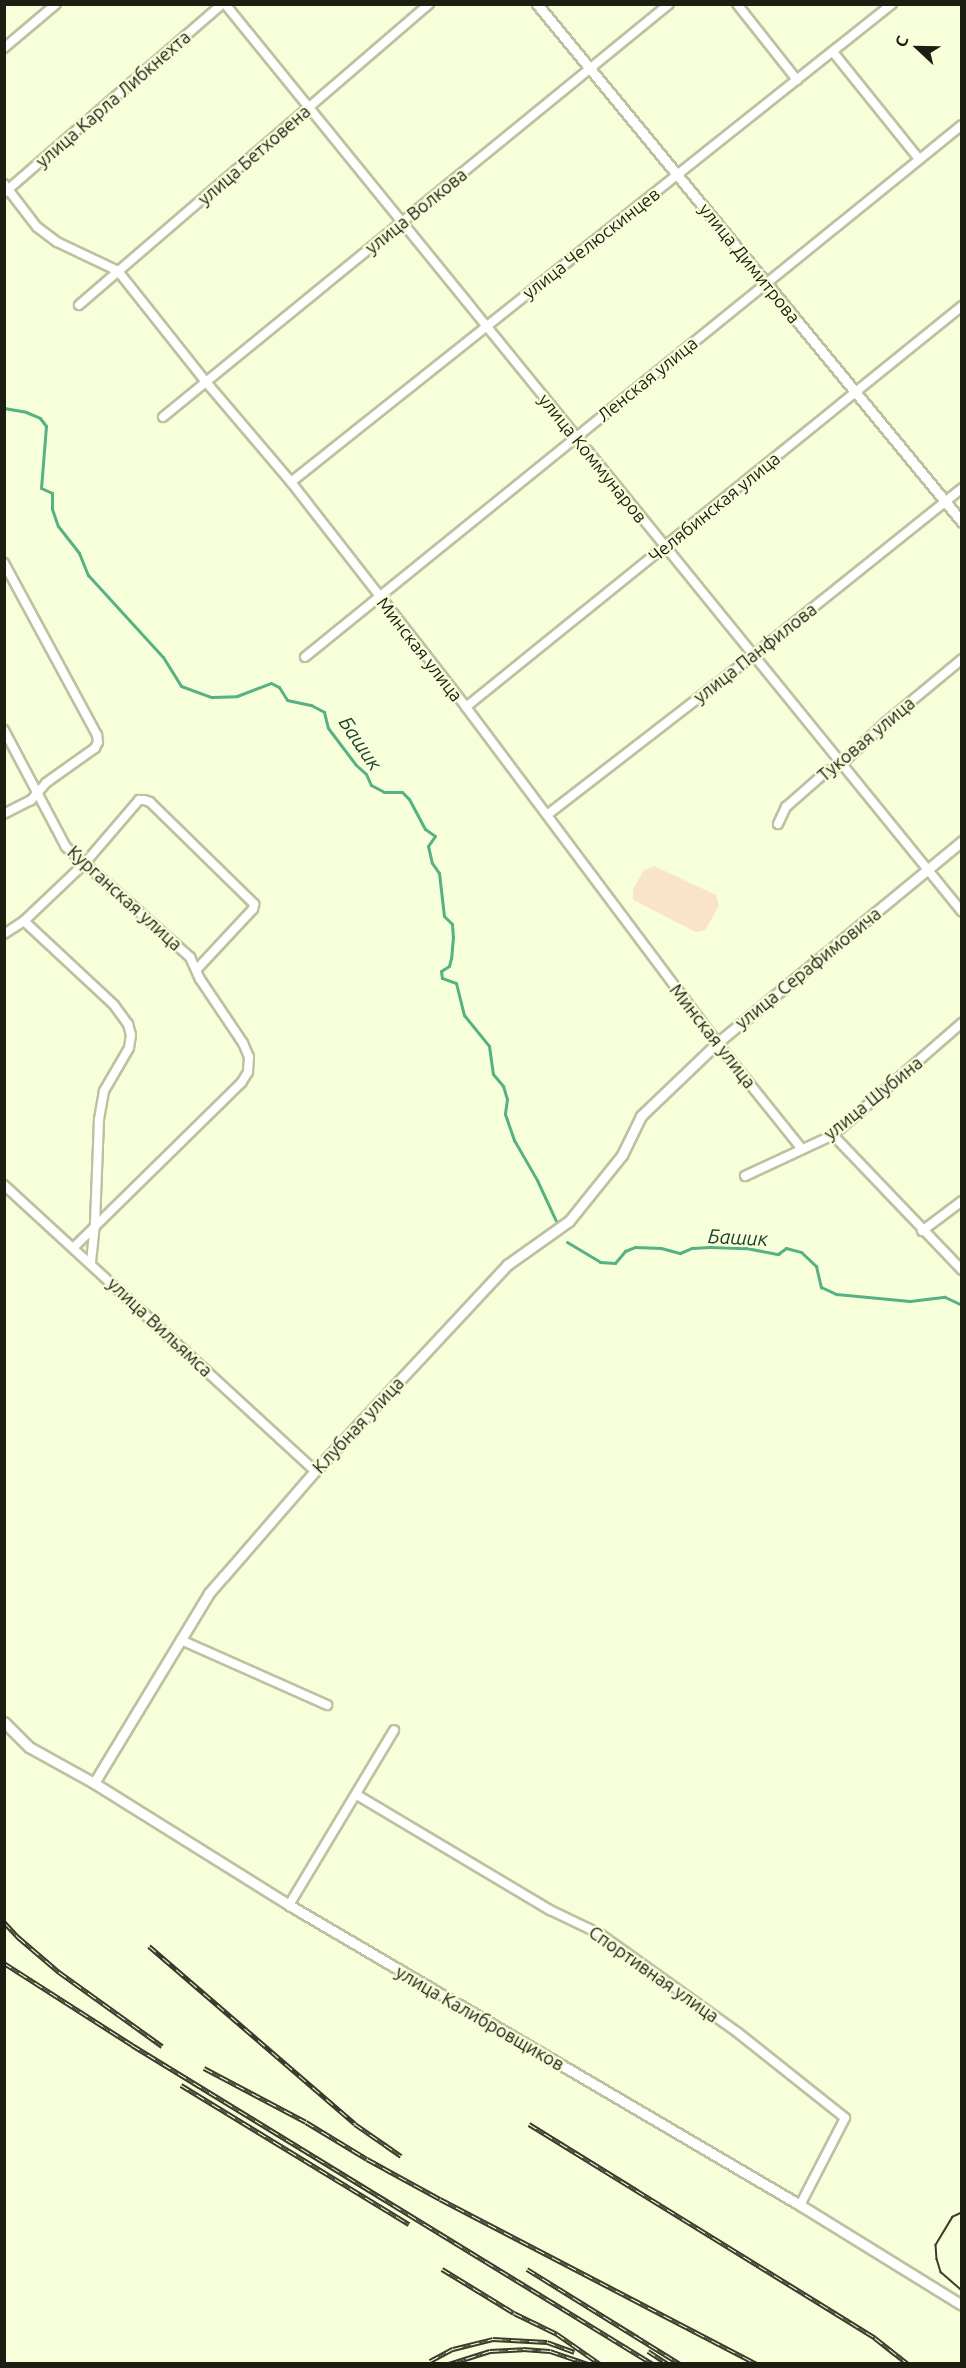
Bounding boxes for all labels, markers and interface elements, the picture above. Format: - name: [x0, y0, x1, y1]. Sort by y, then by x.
- north arrow: [888, 18, 948, 78]
- street label: улица Карла Либкнехта: [31, 26, 195, 172]
- text: С: [891, 33, 912, 49]
- street label: улица Бетховена: [193, 100, 315, 210]
- street label: улица Волкова: [361, 163, 471, 259]
- street label: улица Челюскинцев: [518, 183, 664, 303]
- street label: улица Димитрова: [695, 198, 805, 328]
- street label: Ленская улица: [592, 332, 702, 426]
- street label: улица Коммунаров: [534, 389, 652, 527]
- street label: Челябинская улица: [644, 447, 784, 567]
- street label: Минская улица: [372, 592, 468, 706]
- street label: улица Панфилова: [689, 598, 821, 708]
- street label: Туковая улица: [813, 692, 919, 786]
- water label: Башик: [334, 711, 388, 775]
- street label: Курганская улица: [63, 841, 187, 955]
- street label: улица Серафимовича: [731, 903, 885, 1033]
- street label: Минская улица: [665, 979, 761, 1093]
- street label: улица Шубина: [819, 1052, 927, 1144]
- water label: Башик: [707, 1223, 769, 1251]
- street label: улица Вильямса: [103, 1273, 217, 1381]
- street label: Клубная улица: [308, 1372, 408, 1478]
- street label: Спортивная улица: [585, 1921, 723, 2027]
- street label: улица Калибровщиков: [392, 1961, 568, 2075]

